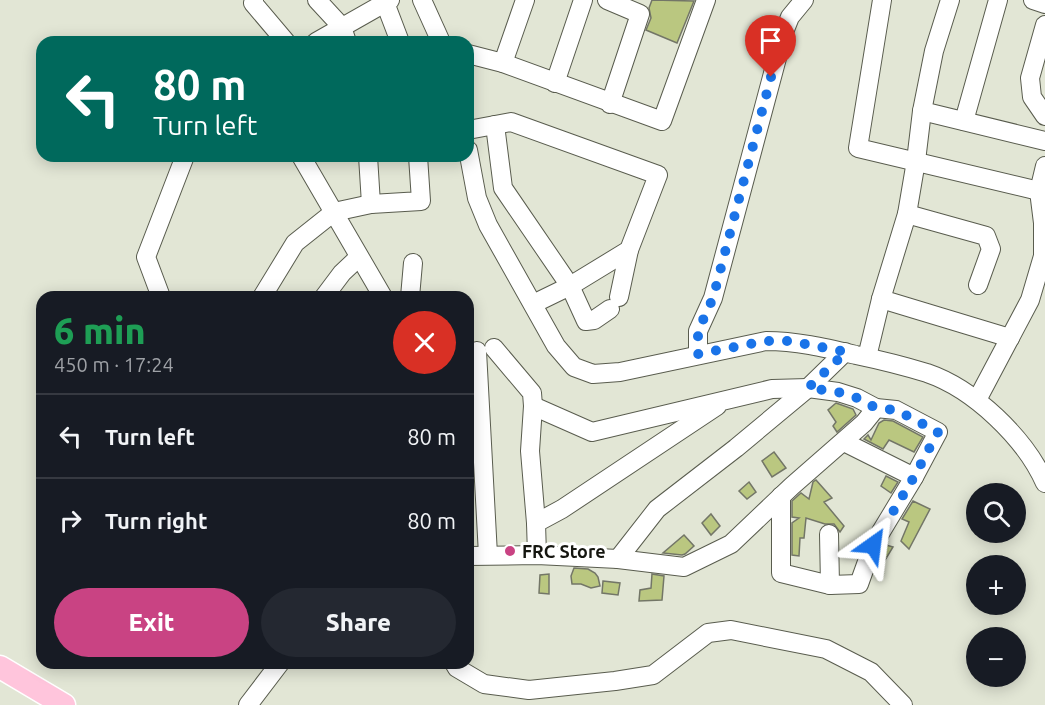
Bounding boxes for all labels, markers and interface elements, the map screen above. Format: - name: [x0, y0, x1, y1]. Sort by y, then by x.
- pin: [745, 15, 796, 77]
- icon: arrive: [754, 24, 787, 57]
- icon: left: [54, 60, 132, 138]
- text: 80 m: [153, 61, 247, 108]
- text: Turn left: [153, 110, 257, 140]
- text: 6 min: [54, 310, 146, 351]
- button: close: [393, 311, 456, 374]
- text: 450 m · 17:24: [54, 353, 174, 376]
- icon: left: [54, 420, 87, 453]
- text: Turn left: [105, 424, 195, 449]
- text: 80 m: [407, 424, 456, 449]
- map controls: [966, 483, 1026, 687]
- button: search: [966, 483, 1026, 543]
- icon: right: [54, 504, 87, 537]
- text: Turn right: [105, 508, 207, 533]
- text: 80 m: [407, 508, 456, 533]
- position arrow: [841, 513, 905, 577]
- place label: FRC Store: [522, 541, 606, 561]
- marker: FRC Store: [503, 544, 517, 558]
- button: +: [966, 555, 1026, 615]
- button: Exit: [54, 588, 249, 657]
- button: Share: [261, 588, 456, 657]
- button: −: [966, 627, 1026, 687]

